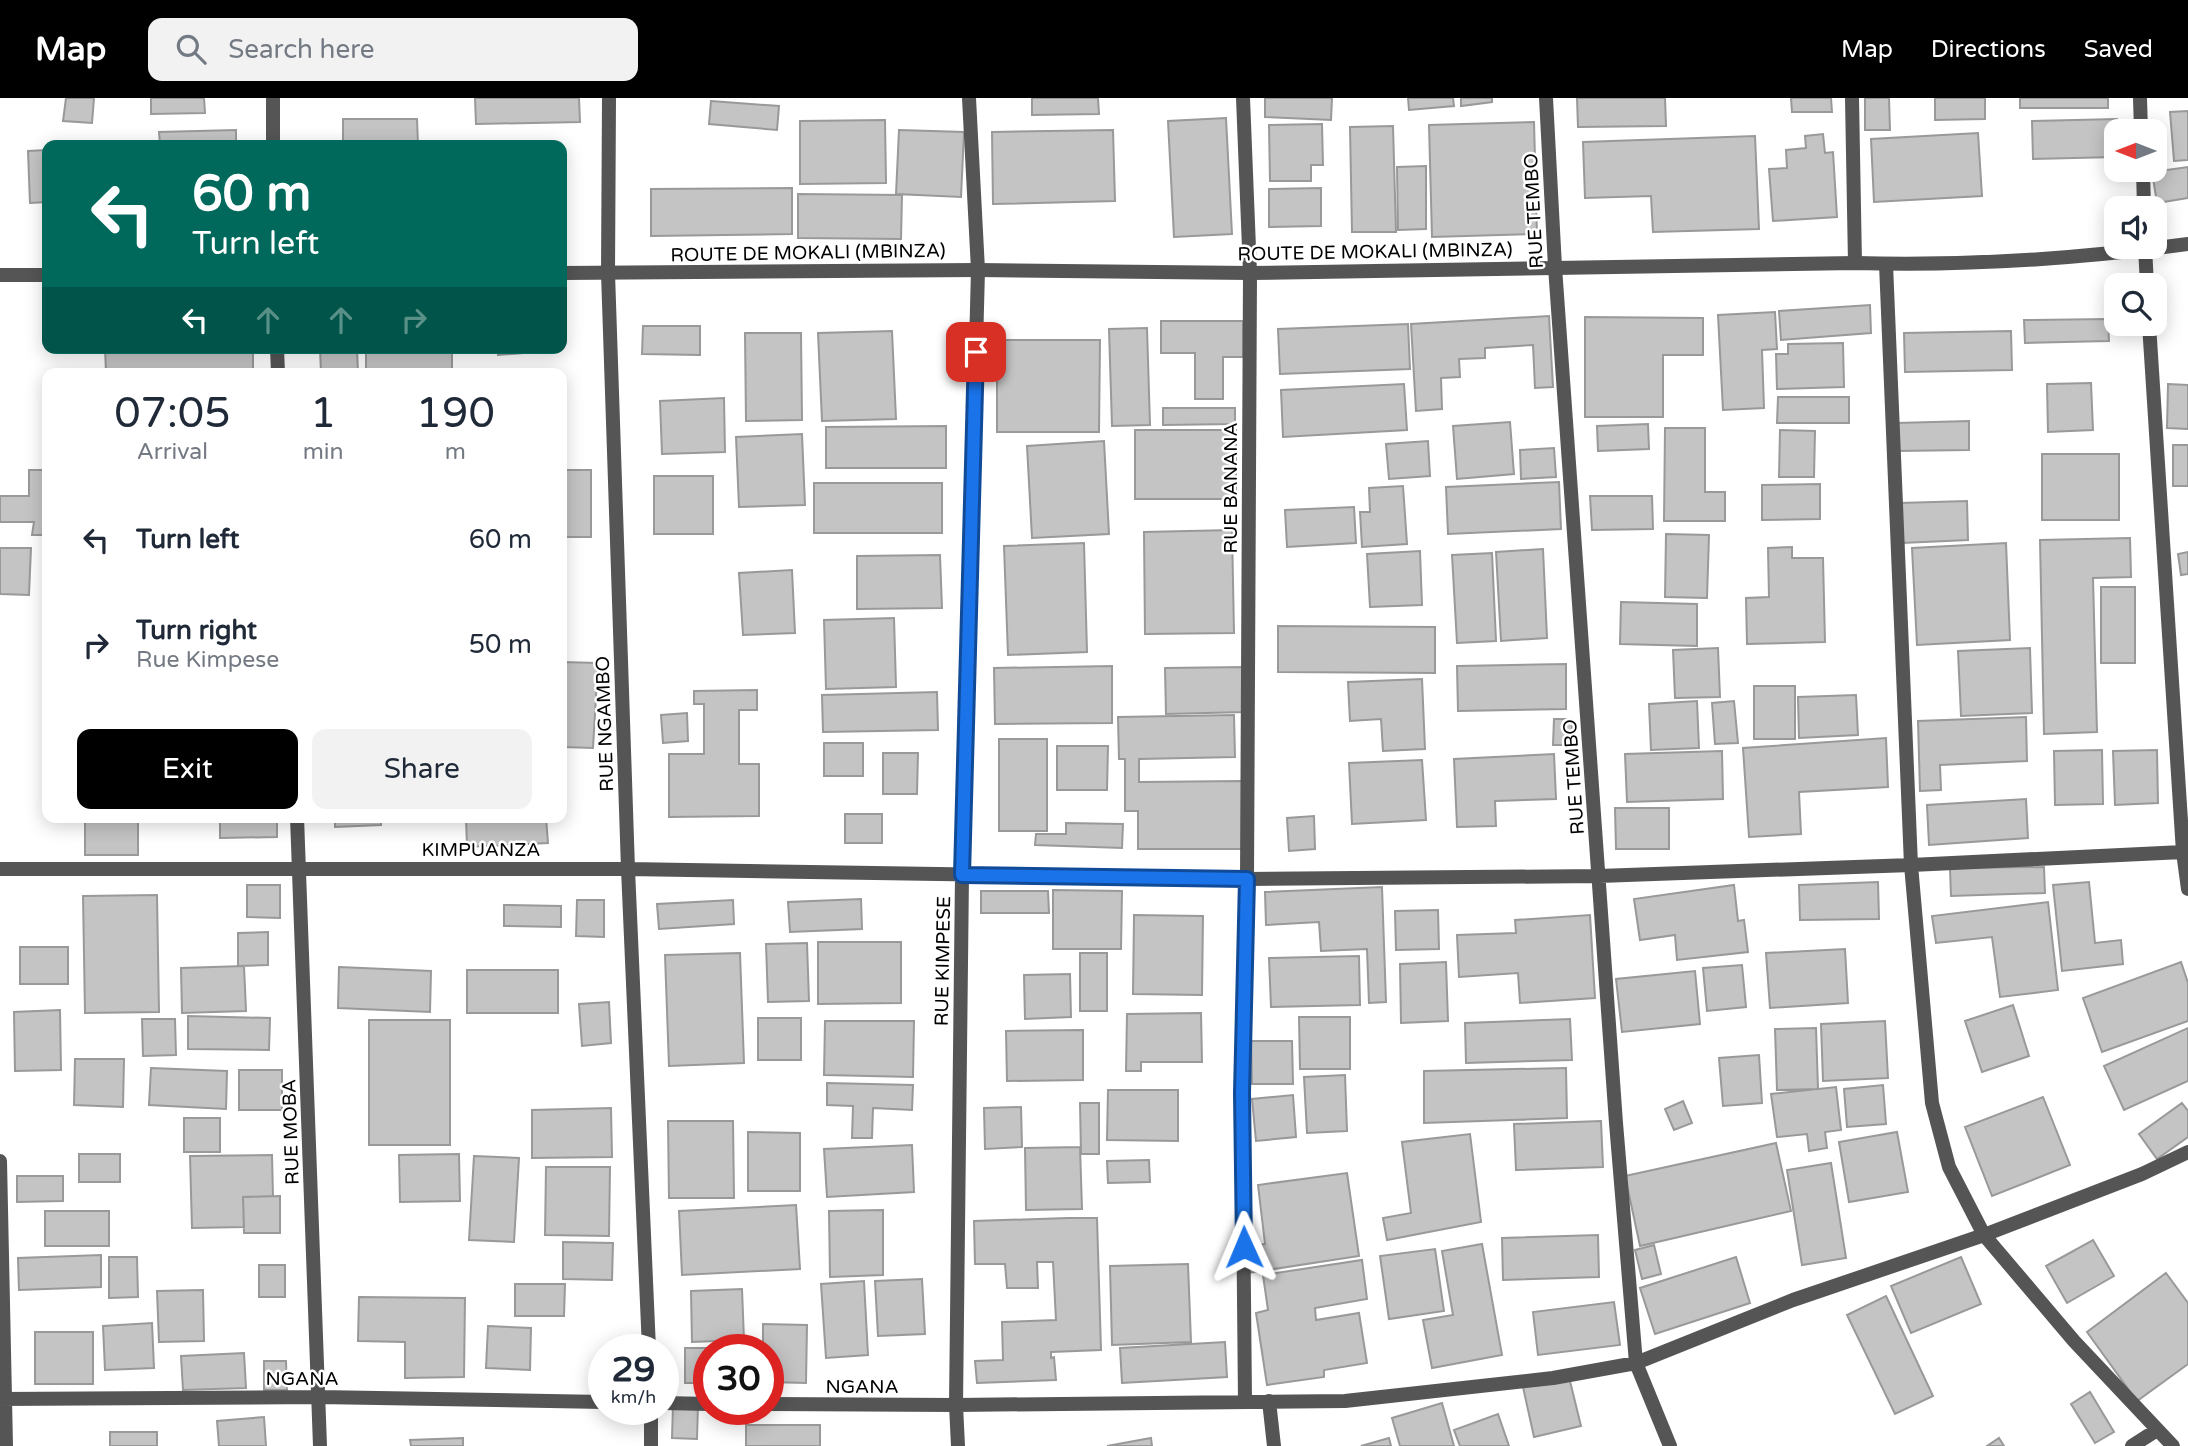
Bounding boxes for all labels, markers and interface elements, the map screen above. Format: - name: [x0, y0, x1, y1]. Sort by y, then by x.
- search box: [148, 18, 638, 81]
- text: Map: [35, 30, 106, 69]
- icon: search: [172, 30, 210, 68]
- text: Search here: [228, 34, 374, 65]
- text: Map: [1841, 35, 1893, 64]
- text: Directions: [1931, 35, 2046, 64]
- text: Saved: [2084, 35, 2153, 64]
- north arrow: [2104, 119, 2166, 182]
- map controls: [2104, 119, 2167, 336]
- street label: RUE TEMBO: [1520, 153, 1548, 269]
- text: 60 m: [192, 165, 311, 224]
- icon: left: [77, 168, 168, 259]
- button: sound: [2104, 196, 2167, 259]
- text: Turn left: [192, 225, 319, 263]
- street label: ROUTE DE MOKALI (MBINZA): [1237, 239, 1513, 265]
- street label: ROUTE DE MOKALI (MBINZA): [670, 240, 946, 266]
- button: search: [2104, 273, 2167, 336]
- icon: left: [176, 301, 214, 339]
- icon: ahead: [249, 301, 287, 339]
- icon: ahead: [322, 301, 360, 339]
- icon: right: [395, 301, 433, 339]
- pin: [946, 322, 1006, 382]
- icon: arrive: [957, 333, 995, 371]
- text: 07:05: [114, 388, 231, 439]
- text: 1: [310, 388, 336, 439]
- text: 190: [416, 388, 495, 439]
- street label: RUE BANANA: [1220, 422, 1242, 554]
- text: Arrival: [137, 438, 208, 466]
- text: min: [303, 438, 344, 466]
- text: m: [445, 438, 466, 466]
- icon: left: [77, 521, 115, 559]
- text: Turn left: [136, 524, 239, 555]
- text: 60 m: [469, 524, 532, 555]
- text: Turn right: [136, 615, 257, 646]
- icon: right: [77, 626, 115, 664]
- text: 50 m: [469, 629, 532, 660]
- text: Rue Kimpese: [136, 646, 279, 674]
- street label: RUE NGAMBO: [592, 656, 618, 792]
- street label: RUE TEMBO: [1559, 718, 1589, 835]
- button: Exit: [77, 729, 298, 809]
- button: Share: [312, 729, 532, 809]
- street label: KIMPUANZA: [421, 839, 541, 861]
- street label: RUE KIMPESE: [931, 896, 955, 1026]
- street label: RUE MOBA: [278, 1079, 304, 1185]
- position arrow: [1207, 1210, 1281, 1284]
- speed limit sign: 30: [693, 1334, 784, 1425]
- text: 29: [612, 1349, 655, 1391]
- street label: NGANA: [265, 1368, 339, 1390]
- street label: NGANA: [825, 1376, 899, 1398]
- text: km/h: [611, 1386, 656, 1408]

